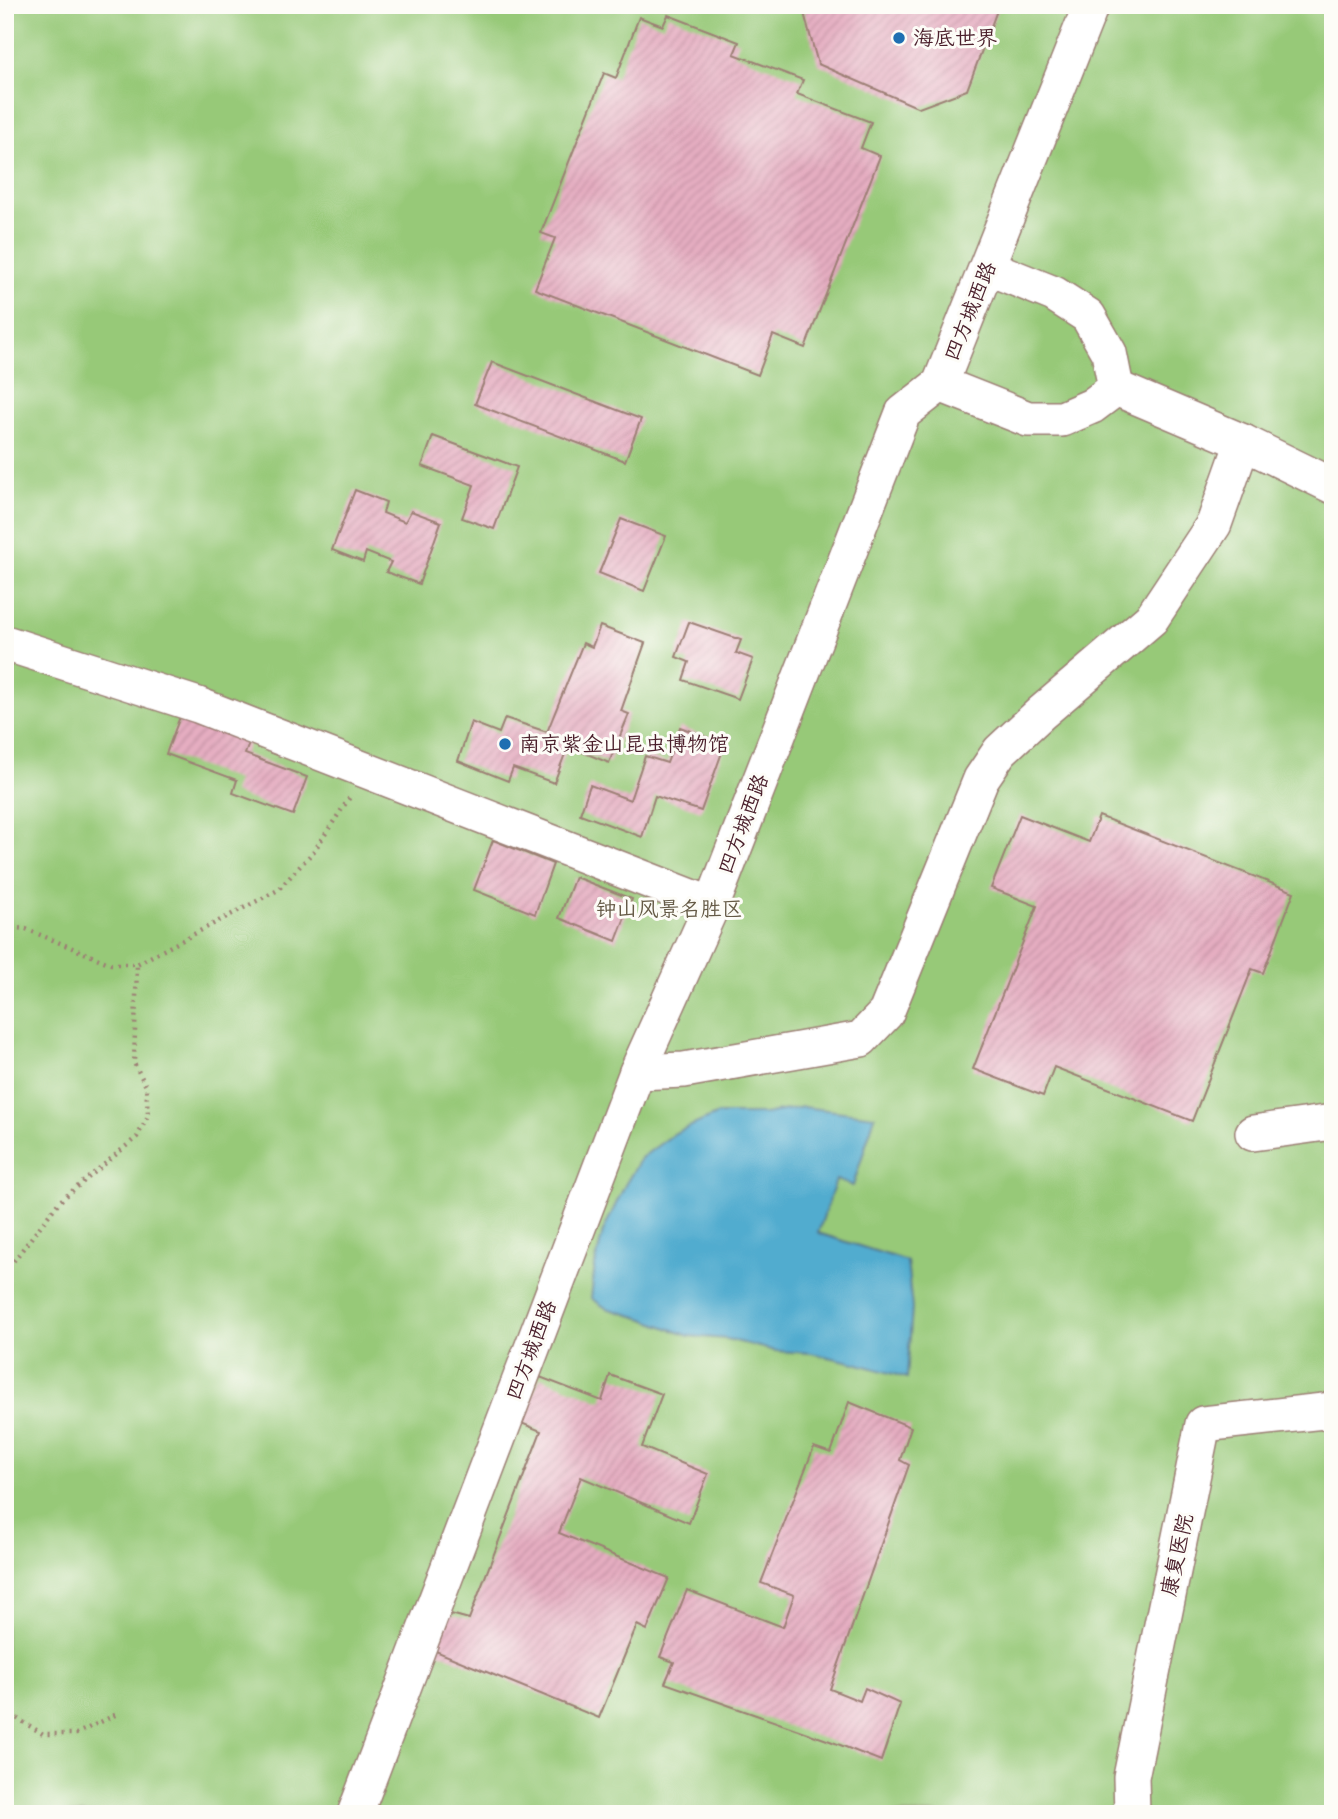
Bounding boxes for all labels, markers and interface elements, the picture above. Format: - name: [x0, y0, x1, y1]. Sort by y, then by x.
- place label: 海底世界: [913, 27, 997, 54]
- marker: 海底世界: [891, 30, 907, 46]
- street label: 四方城西路: [940, 258, 1005, 366]
- place label: 南京紫金山昆虫博物馆: [519, 733, 729, 760]
- marker: 南京紫金山昆虫博物馆: [497, 736, 513, 752]
- street label: 四方城西路: [714, 771, 777, 879]
- park label: 钟山风景名胜区: [596, 898, 743, 925]
- street label: 四方城西路: [502, 1297, 565, 1405]
- street label: 康复医院: [1158, 1512, 1201, 1599]

